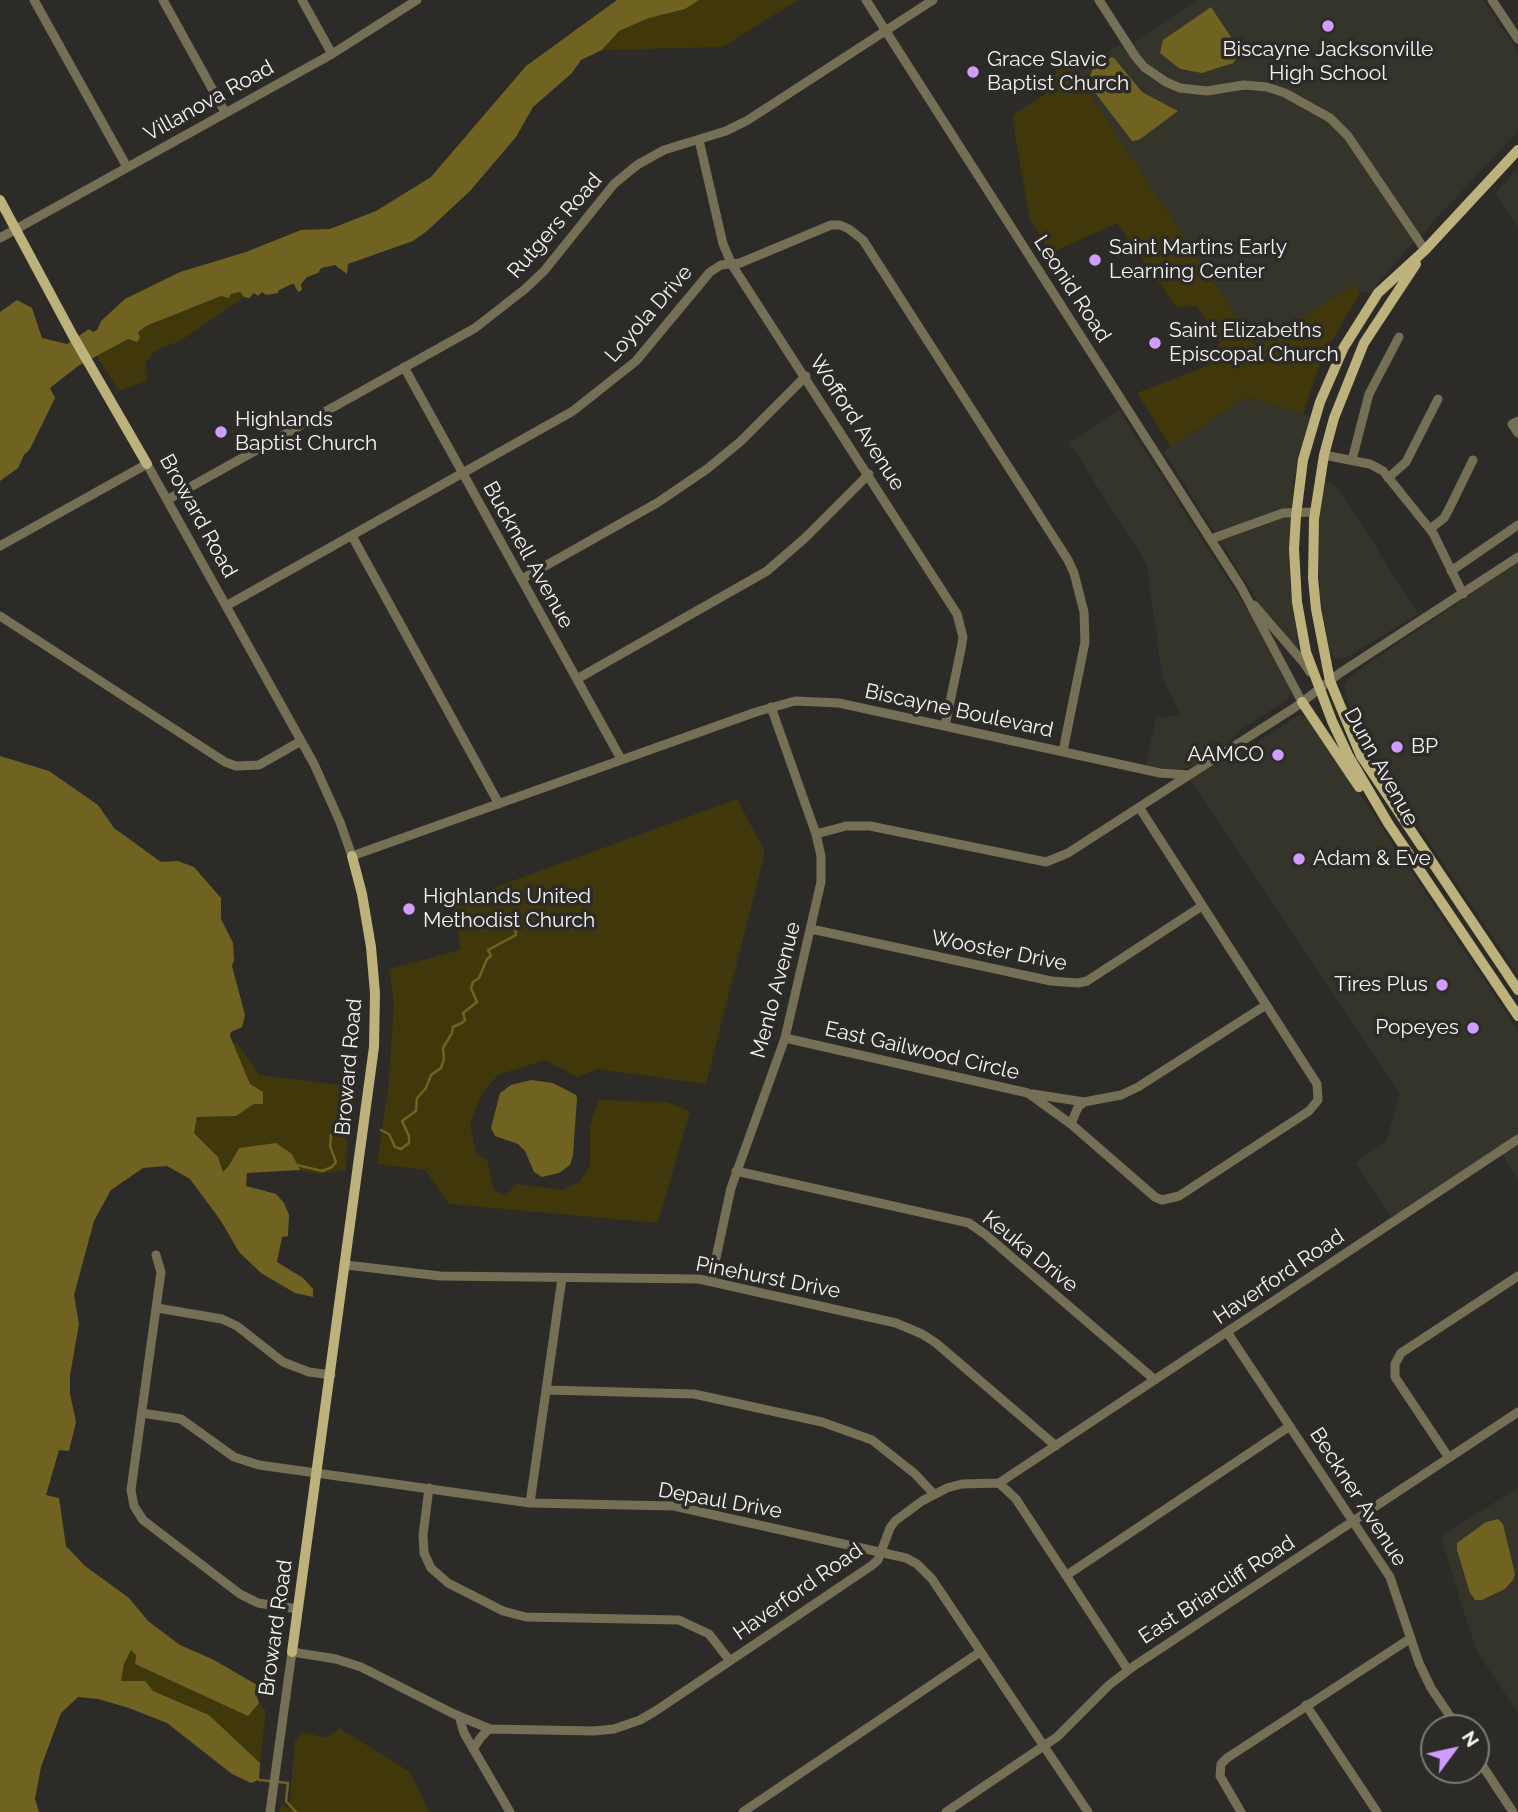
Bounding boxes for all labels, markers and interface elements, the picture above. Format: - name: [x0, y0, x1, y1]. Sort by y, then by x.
- marker: Biscayne Jacksonville High School: [1320, 18, 1336, 34]
- place label: Biscayne Jacksonville High School: [1223, 37, 1433, 87]
- place label: Grace Slavic Baptist Church: [987, 47, 1129, 97]
- street label: Villanova Road: [140, 55, 278, 147]
- marker: Grace Slavic Baptist Church: [965, 64, 981, 80]
- street label: Rutgers Road: [502, 168, 608, 284]
- street label: Leonid Road: [1028, 231, 1116, 347]
- place label: Saint Martins Early Learning Center: [1109, 235, 1287, 285]
- marker: Saint Martins Early Learning Center: [1087, 252, 1103, 268]
- street label: Loyola Drive: [600, 260, 698, 368]
- place label: Saint Elizabeths Episcopal Church: [1169, 318, 1339, 368]
- marker: Saint Elizabeths Episcopal Church: [1147, 335, 1163, 351]
- street label: Wofford Avenue: [804, 351, 910, 495]
- place label: Highlands Baptist Church: [235, 407, 377, 457]
- marker: Highlands Baptist Church: [213, 424, 229, 440]
- street label: Broward Road: [154, 450, 242, 582]
- street label: Bucknell Avenue: [477, 477, 579, 633]
- street label: Biscayne Boulevard: [863, 679, 1055, 743]
- street label: Dunn Avenue: [1338, 704, 1424, 830]
- place label: BP: [1411, 734, 1438, 760]
- marker: BP: [1389, 739, 1405, 755]
- place label: AAMCO: [1187, 742, 1264, 768]
- marker: AAMCO: [1270, 747, 1286, 763]
- place label: Adam & Eve: [1313, 846, 1431, 872]
- marker: Adam & Eve: [1291, 851, 1307, 867]
- place label: Highlands United Methodist Church: [423, 884, 595, 934]
- marker: Highlands United Methodist Church: [401, 901, 417, 917]
- street label: Menlo Avenue: [746, 919, 806, 1061]
- street label: Wooster Drive: [929, 925, 1069, 977]
- place label: Tires Plus: [1334, 972, 1428, 998]
- marker: Tires Plus: [1434, 977, 1450, 993]
- street label: Broward Road: [330, 998, 368, 1136]
- place label: Popeyes: [1375, 1015, 1459, 1041]
- street label: East Gailwood Circle: [822, 1016, 1022, 1086]
- marker: Popeyes: [1465, 1020, 1481, 1036]
- street label: Keuka Drive: [977, 1206, 1083, 1298]
- street label: Haverford Road: [1209, 1224, 1349, 1330]
- street label: Pinehurst Drive: [693, 1252, 843, 1304]
- street label: Beckner Avenue: [1304, 1423, 1412, 1571]
- street label: Depaul Drive: [656, 1478, 784, 1524]
- street label: East Briarcliff Road: [1134, 1530, 1300, 1650]
- street label: Haverford Road: [729, 1538, 867, 1646]
- street label: Broward Road: [254, 1558, 298, 1698]
- north arrow: [1420, 1714, 1490, 1784]
- text: N: [1458, 1727, 1484, 1751]

